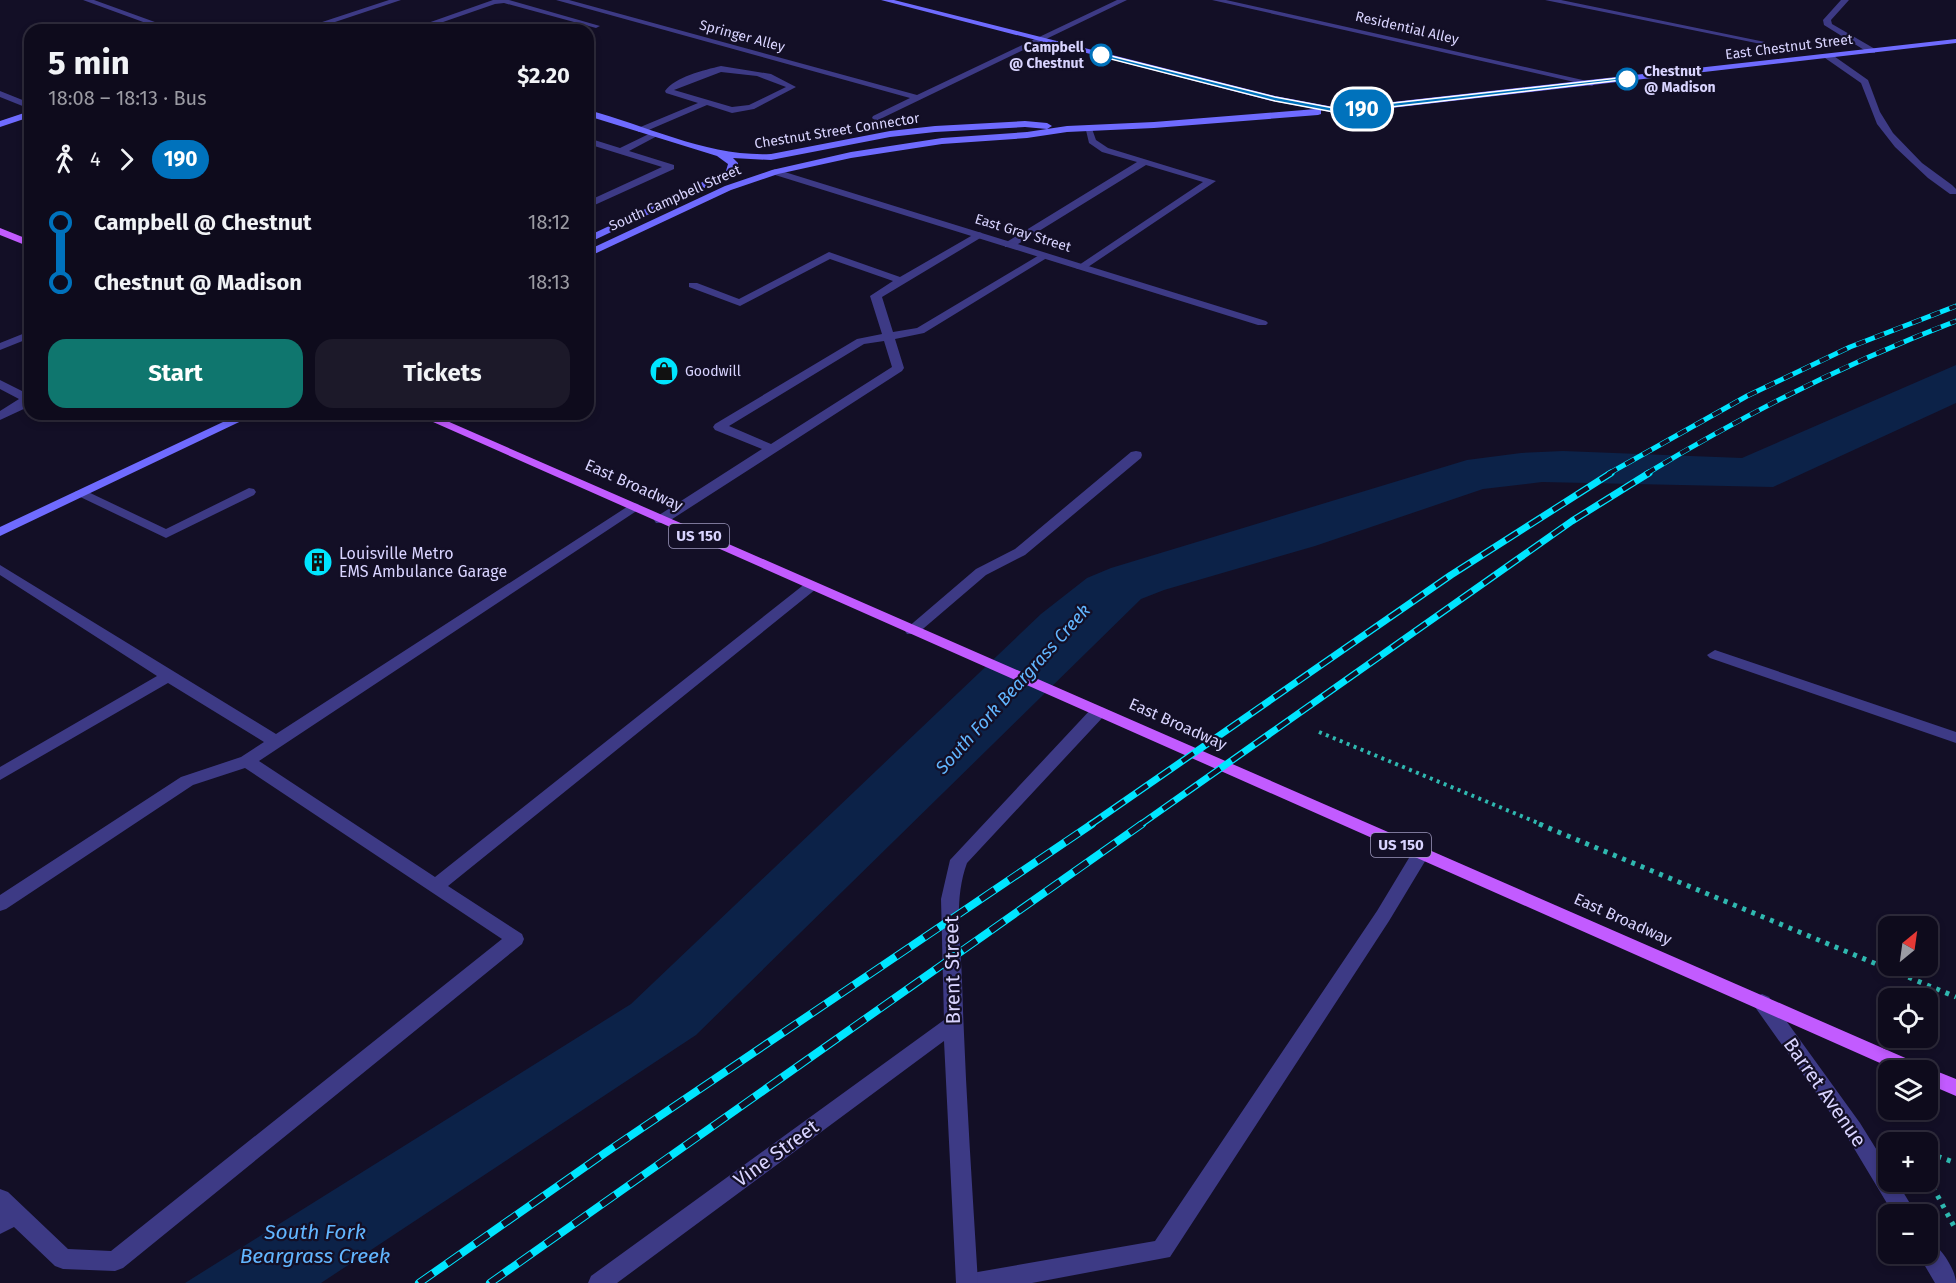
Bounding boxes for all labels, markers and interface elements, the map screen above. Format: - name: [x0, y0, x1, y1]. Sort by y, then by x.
- street label: Residential Alley: [1354, 8, 1460, 48]
- street label: Springer Alley: [697, 16, 787, 56]
- street label: East Chestnut Street: [1724, 31, 1855, 63]
- place label: Campbell @ Chestnut: [1009, 39, 1085, 72]
- text: 5 min: [48, 43, 130, 83]
- marker: Campbell @ Chestnut: [1090, 44, 1112, 66]
- text: $2.20: [517, 62, 570, 89]
- place label: Chestnut @ Madison: [1644, 63, 1716, 96]
- marker: Chestnut @ Madison: [1616, 68, 1638, 90]
- text: 18:08 – 18:13 · Bus: [48, 86, 207, 110]
- line badge: 190: [1328, 90, 1396, 128]
- text: 190: [1345, 96, 1379, 122]
- street label: Chestnut Street Connector: [753, 109, 921, 152]
- icon: walk: [48, 143, 81, 176]
- icon: forward: [110, 143, 143, 176]
- text: 190: [164, 146, 197, 172]
- text: 4: [90, 147, 101, 171]
- street label: South Campbell Street: [606, 161, 744, 235]
- text: Campbell @ Chestnut: [94, 209, 312, 236]
- text: 18:12: [528, 210, 570, 234]
- street label: East Gray Street: [973, 210, 1074, 256]
- text: Chestnut @ Madison: [94, 269, 302, 296]
- text: 18:13: [528, 270, 570, 294]
- button: Start: [48, 339, 303, 408]
- button: Tickets: [315, 339, 570, 408]
- shop icon: Goodwill: [648, 355, 680, 387]
- place label: Goodwill: [685, 363, 741, 380]
- street label: East Broadway: [582, 455, 686, 515]
- road number: US 150: [669, 524, 729, 548]
- place label: Louisville Metro EMS Ambulance Garage: [339, 544, 507, 581]
- building icon: Louisville Metro EMS Ambulance Garage: [302, 546, 334, 578]
- water label: South Fork Beargrass Creek: [930, 599, 1095, 779]
- street label: East Broadway: [1126, 694, 1230, 754]
- road number: US 150: [1371, 833, 1431, 857]
- street label: East Broadway: [1571, 889, 1675, 949]
- street label: Brent Street: [939, 915, 965, 1025]
- north arrow: [1878, 916, 1938, 976]
- map controls: [1878, 916, 1938, 1264]
- button: locate: [1878, 988, 1938, 1048]
- street label: Barret Avenue: [1779, 1033, 1871, 1151]
- button: layers: [1878, 1060, 1938, 1120]
- street label: Vine Street: [729, 1114, 824, 1192]
- button: +: [1878, 1132, 1938, 1192]
- button: −: [1878, 1204, 1938, 1264]
- water label: South Fork Beargrass Creek: [240, 1219, 390, 1269]

